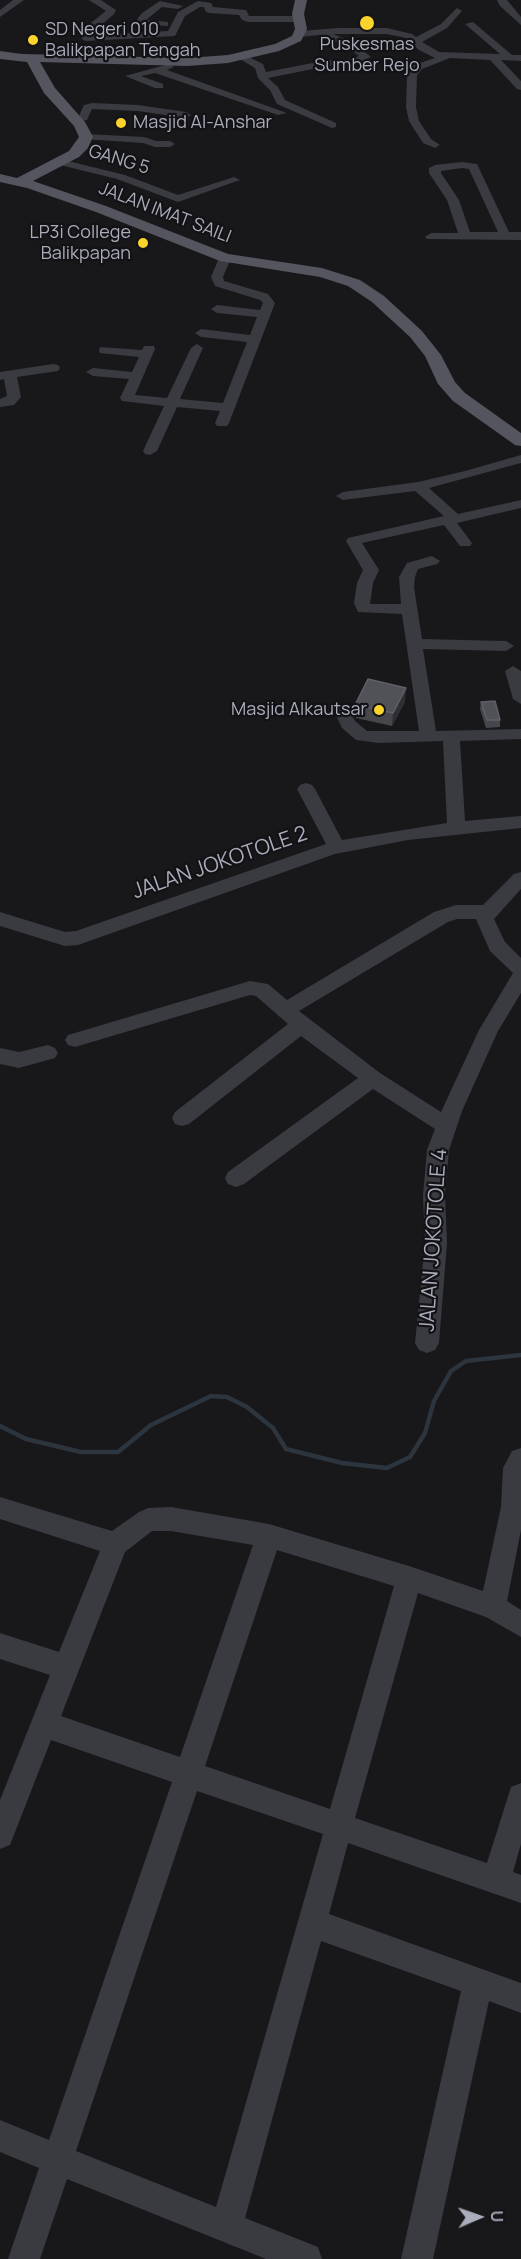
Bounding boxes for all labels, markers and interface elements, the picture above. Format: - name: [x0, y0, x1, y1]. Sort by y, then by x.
- marker: Puskesmas Sumber Rejo: [358, 14, 376, 32]
- place label: SD Negeri 010 Balikpapan Tengah: [45, 19, 201, 62]
- marker: SD Negeri 010 Balikpapan Tengah: [26, 33, 40, 47]
- place label: Puskesmas Sumber Rejo: [314, 34, 420, 76]
- place label: Masjid Al-Anshar: [133, 112, 272, 134]
- marker: Masjid Al-Anshar: [114, 116, 128, 130]
- street label: GANG 5: [86, 141, 152, 179]
- street label: JALAN IMAT SAILI: [96, 178, 234, 248]
- place label: LP3i College Balikpapan: [30, 222, 131, 264]
- marker: LP3i College Balikpapan: [136, 236, 150, 250]
- place label: Masjid Alkautsar: [231, 699, 367, 721]
- marker: Masjid Alkautsar: [372, 703, 386, 717]
- street label: JALAN JOKOTOLE 2: [129, 821, 311, 905]
- street label: JALAN JOKOTOLE 4: [415, 1148, 453, 1332]
- north arrow: [449, 2187, 509, 2247]
- text: U: [486, 2210, 508, 2223]

